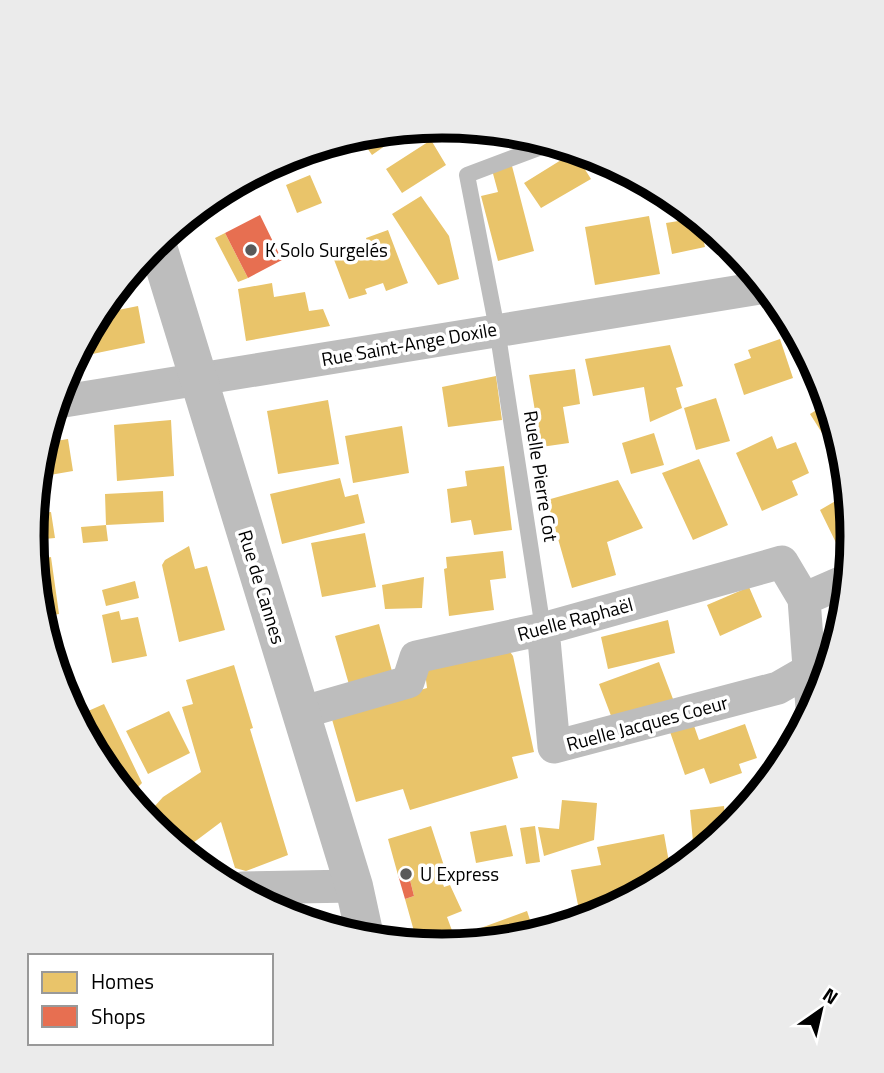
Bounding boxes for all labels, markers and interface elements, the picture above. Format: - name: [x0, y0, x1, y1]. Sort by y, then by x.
- place label: K Solo Surgelés: [265, 235, 388, 264]
- marker: K Solo Surgelés: [243, 242, 259, 258]
- street label: Rue Saint-Ange Doxile: [319, 314, 499, 373]
- street label: Ruelle Pierre Cot: [517, 408, 566, 544]
- street label: Rue de Cannes: [231, 526, 294, 648]
- street label: Ruelle Raphaël: [514, 589, 636, 648]
- street label: Ruelle Jacques Coeur: [563, 687, 731, 758]
- place label: U Express: [420, 859, 499, 888]
- marker: U Express: [398, 866, 414, 882]
- legend: [28, 954, 273, 1045]
- text: Homes: [91, 965, 154, 997]
- north arrow: [786, 975, 856, 1045]
- text: N: [817, 980, 844, 1011]
- text: Shops: [91, 1000, 146, 1032]

